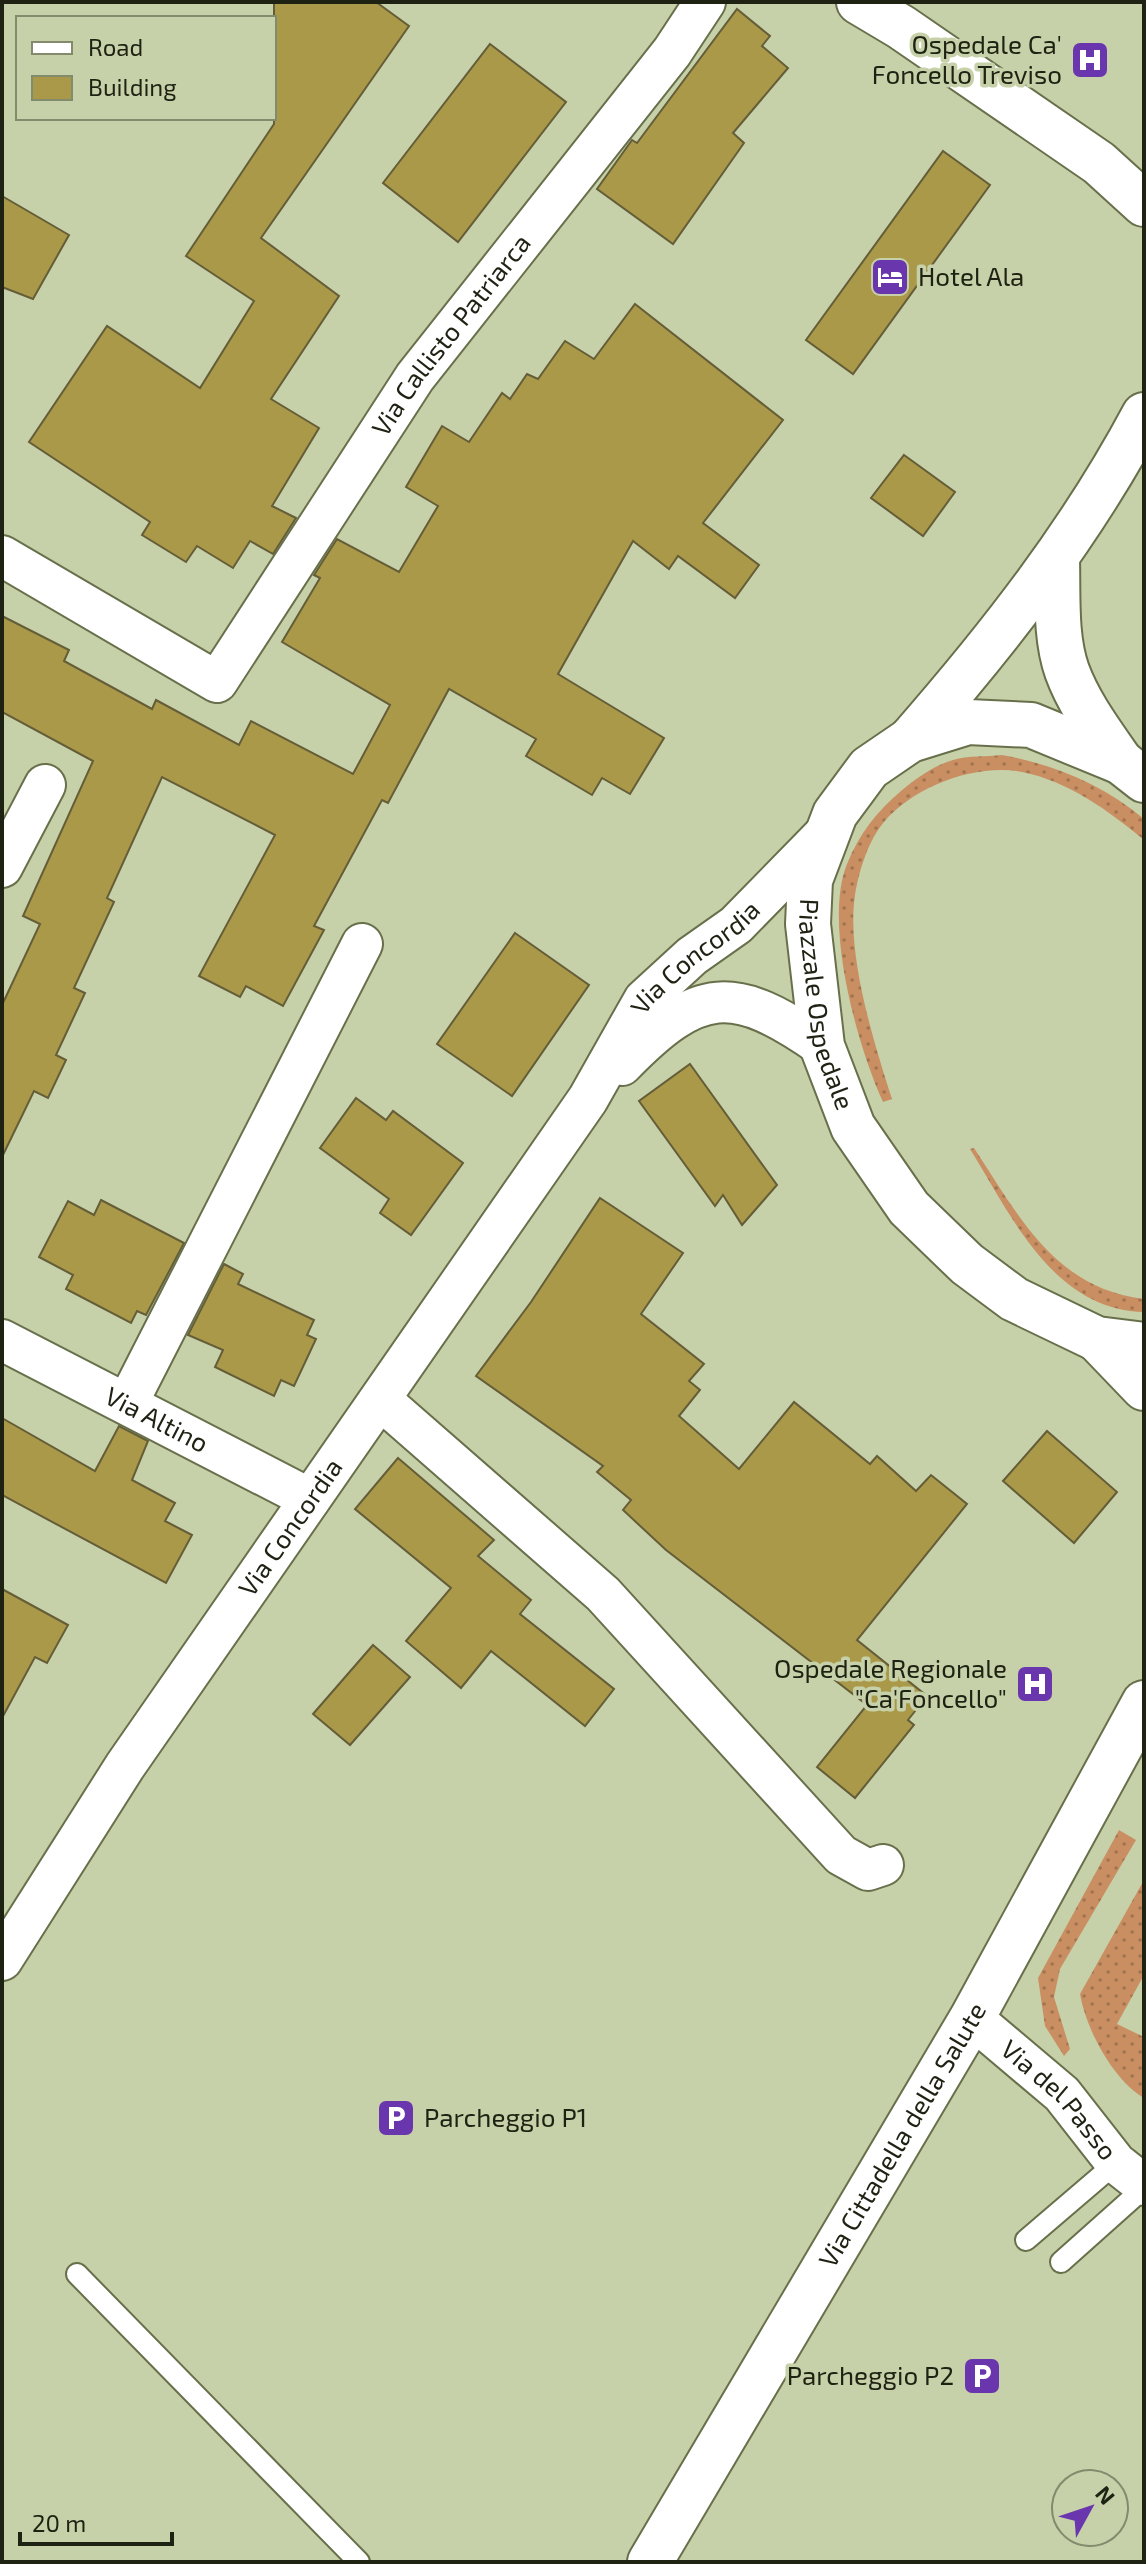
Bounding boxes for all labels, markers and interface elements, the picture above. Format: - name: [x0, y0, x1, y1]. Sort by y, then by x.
- legend: [16, 16, 276, 120]
- place label: Ospedale Ca' Foncello Treviso: [872, 28, 1062, 89]
- text: Road: [88, 32, 143, 61]
- hospital icon: Ospedale Ca' Foncello Treviso: [1069, 39, 1111, 81]
- text: Building: [88, 72, 177, 101]
- street label: Via Callisto Patriarca: [364, 227, 536, 441]
- hotel icon: Hotel Ala: [869, 256, 911, 298]
- place label: Hotel Ala: [918, 260, 1024, 291]
- street label: Via Concordia: [623, 893, 765, 1019]
- street label: Piazzale Ospedale: [794, 898, 862, 1113]
- street label: Via Altino: [101, 1379, 214, 1458]
- street label: Via Concordia: [231, 1452, 348, 1601]
- place label: Ospedale Regionale "Ca'Foncello": [774, 1652, 1007, 1713]
- hospital icon: Ospedale Regionale "Ca'Foncello": [1014, 1663, 1056, 1705]
- street label: Via Cittadella della Salute: [811, 1997, 991, 2272]
- street label: Via del Passo: [995, 2032, 1124, 2165]
- parking icon: Parcheggio P1: [375, 2097, 417, 2139]
- place label: Parcheggio P1: [424, 2101, 587, 2132]
- parking icon: Parcheggio P2: [961, 2355, 1003, 2397]
- place label: Parcheggio P2: [787, 2359, 954, 2390]
- north arrow: [1050, 2468, 1130, 2548]
- text: N: [1091, 2480, 1121, 2509]
- scale bar: [20, 2496, 172, 2546]
- text: 20 m: [32, 2508, 86, 2537]

